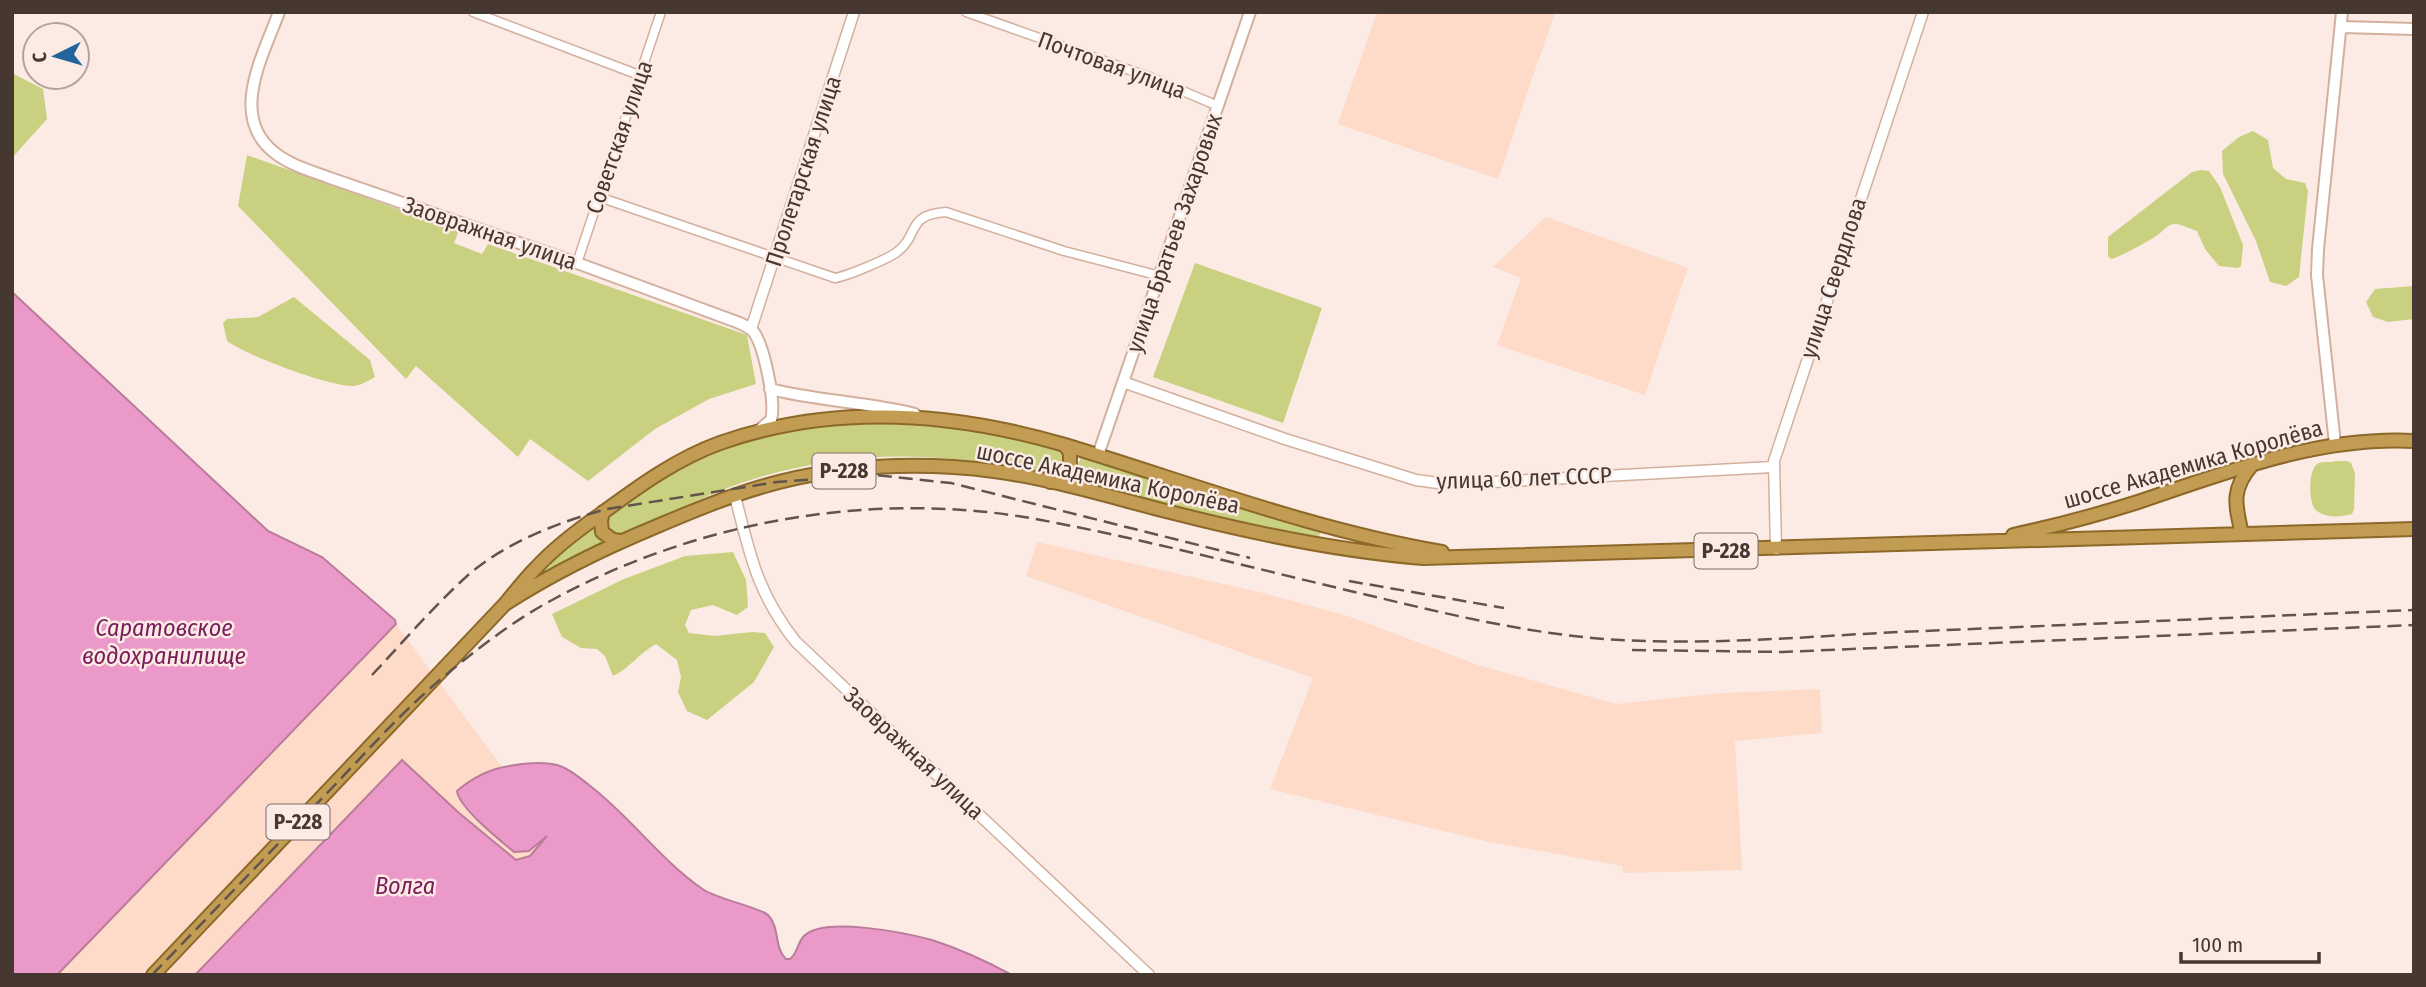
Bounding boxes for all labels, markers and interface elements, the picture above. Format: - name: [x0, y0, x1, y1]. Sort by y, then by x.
- north arrow: [21, 21, 91, 91]
- street label: Почтовая улица: [1034, 25, 1190, 105]
- text: С: [28, 51, 51, 63]
- street label: Советская улица: [580, 57, 658, 217]
- street label: Пролетарская улица: [759, 72, 847, 270]
- street label: улица Братьев Захаровых: [1120, 110, 1228, 356]
- street label: Заовражная улица: [399, 190, 581, 276]
- street label: улица Свердлова: [1794, 194, 1872, 362]
- street label: шоссе Академика Королёва: [2060, 414, 2326, 514]
- street label: шоссе Академика Королёва: [974, 436, 1242, 520]
- road number: Р-228: [812, 454, 876, 489]
- street label: улица 60 лет СССР: [1436, 461, 1612, 495]
- road number: Р-228: [1694, 534, 1758, 568]
- water label: Саратовское водохранилище: [82, 614, 246, 670]
- street label: Заовражная улица: [838, 681, 990, 825]
- road number: Р-228: [266, 804, 330, 840]
- water label: Волга: [375, 872, 435, 900]
- scale bar: [2181, 920, 2319, 964]
- text: 100 m: [2192, 932, 2243, 958]

